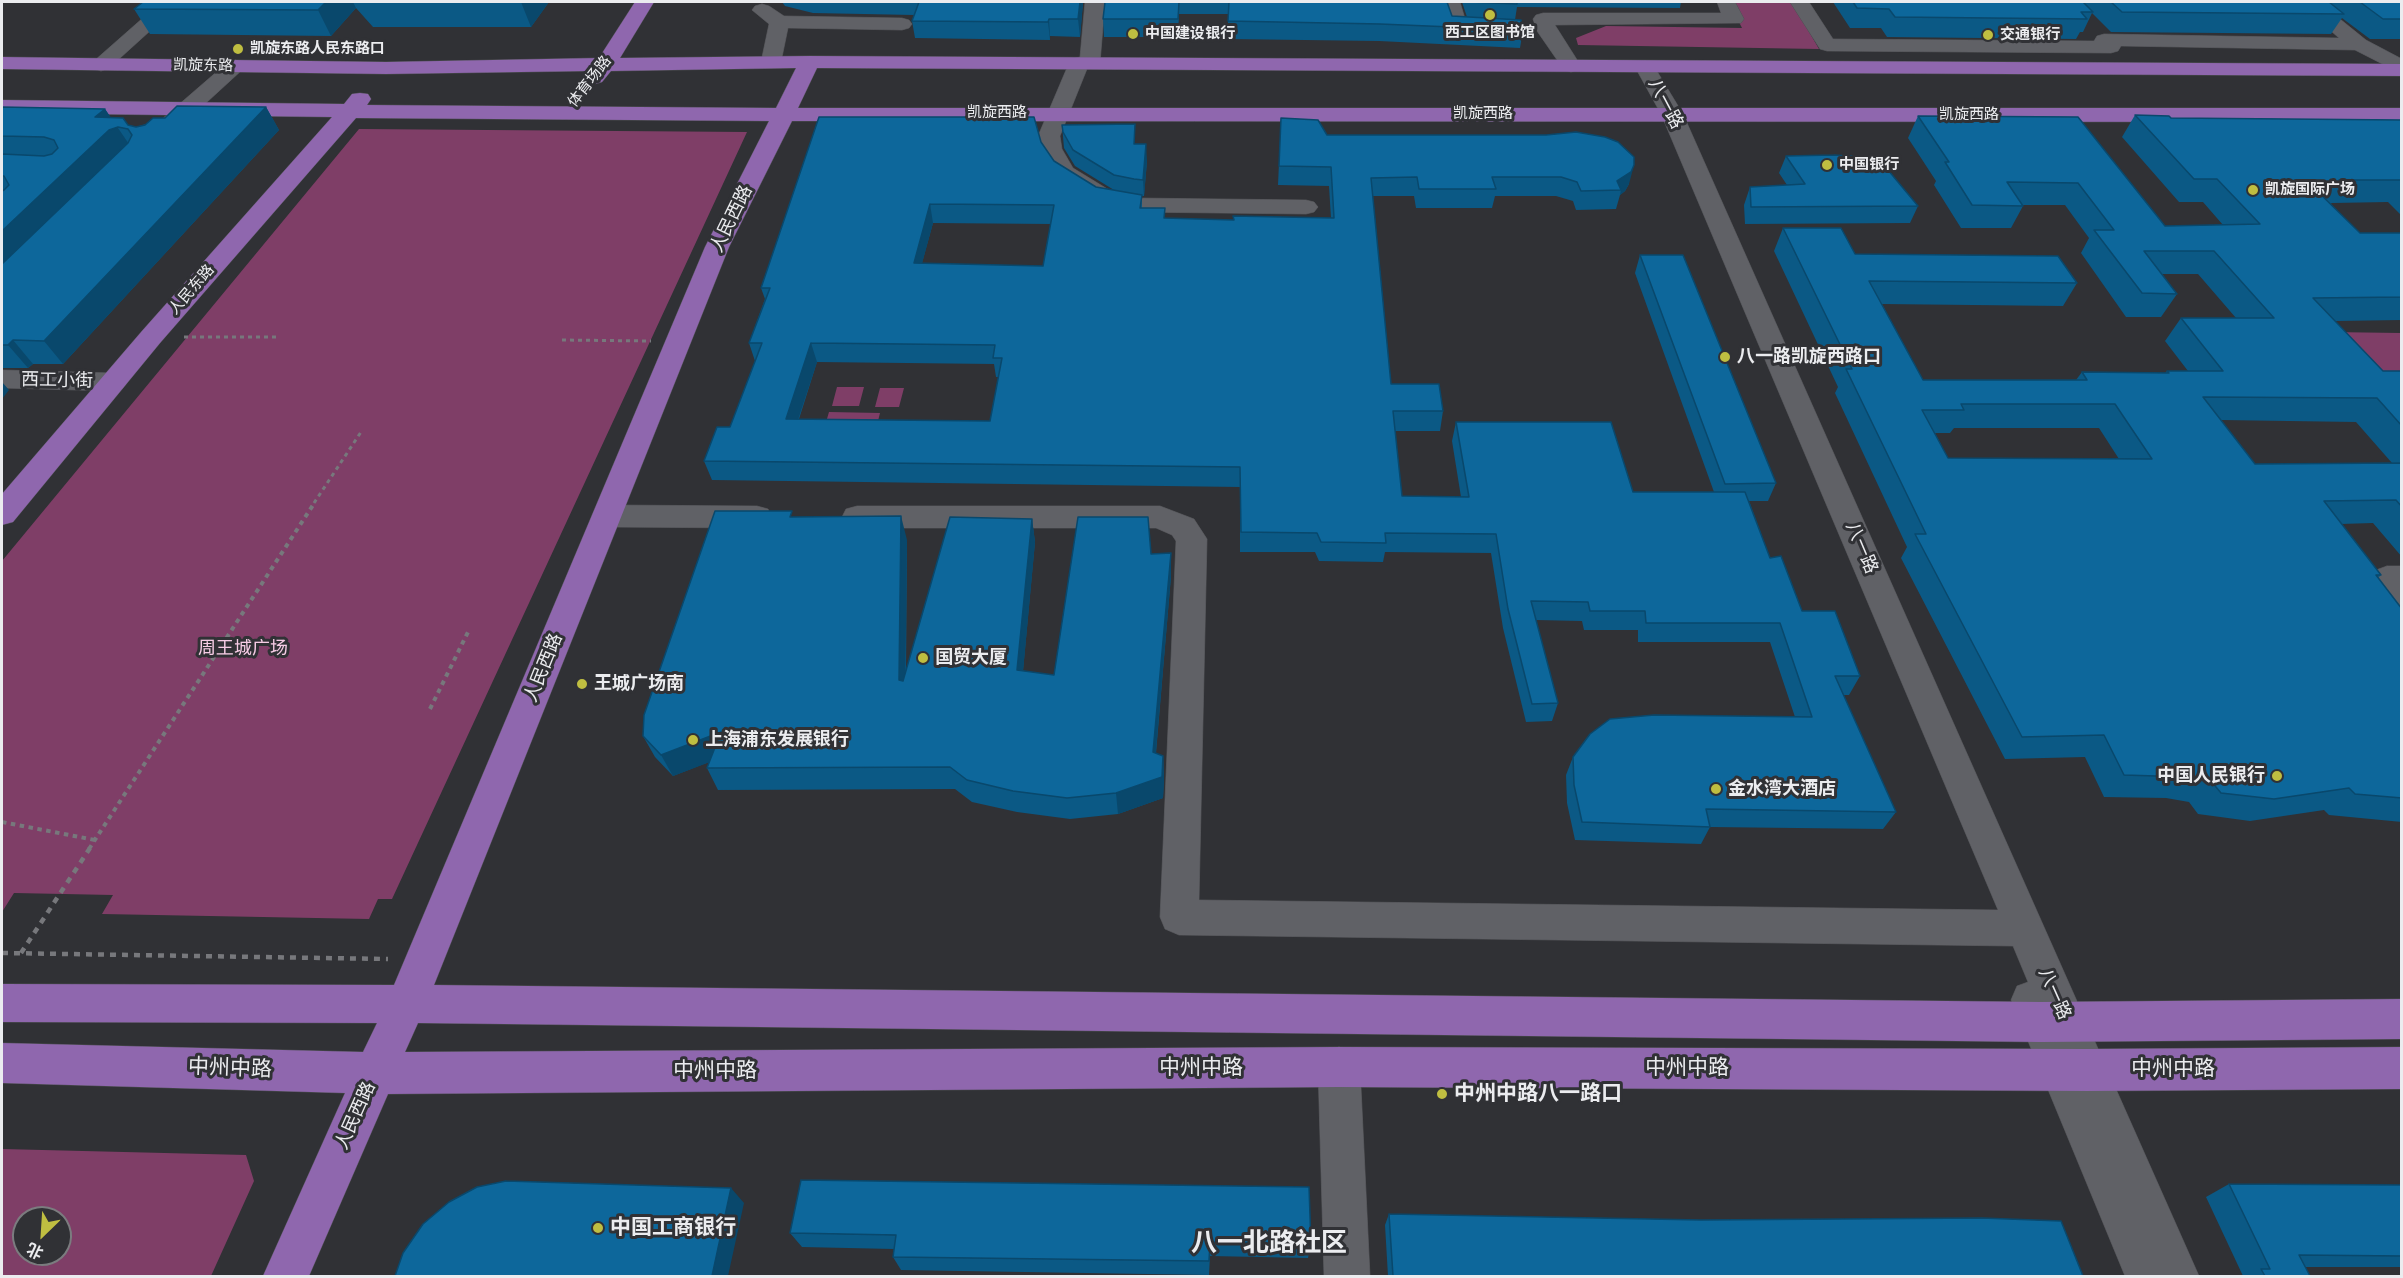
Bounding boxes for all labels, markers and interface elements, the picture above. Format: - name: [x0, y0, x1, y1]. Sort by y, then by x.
- marker: 西工区图书馆: [1483, 8, 1497, 22]
- place label: 西工区图书馆: [1445, 24, 1535, 42]
- place label: 中国建设银行: [1145, 25, 1235, 43]
- place label: 交通银行: [2000, 26, 2060, 44]
- marker: 中国建设银行: [1126, 27, 1140, 41]
- marker: 交通银行: [1981, 28, 1995, 42]
- place label: 凯旋东路人民东路口: [250, 40, 385, 58]
- marker: 凯旋东路人民东路口: [231, 42, 245, 56]
- street label: 体育场路: [564, 53, 616, 111]
- street label: 凯旋东路: [173, 56, 233, 76]
- street label: 八一路: [1643, 75, 1687, 133]
- street label: 凯旋西路: [967, 104, 1027, 122]
- street label: 凯旋西路: [1453, 105, 1513, 123]
- street label: 凯旋西路: [1939, 106, 1999, 124]
- place label: 中国银行: [1839, 156, 1899, 174]
- marker: 中国银行: [1820, 158, 1834, 172]
- place label: 凯旋国际广场: [2265, 181, 2355, 199]
- street label: 人民西路: [707, 182, 757, 256]
- marker: 凯旋国际广场: [2246, 183, 2260, 197]
- street label: 人民东路: [166, 261, 218, 319]
- place label: 八一路凯旋西路口: [1737, 346, 1881, 368]
- marker: 八一路凯旋西路口: [1718, 350, 1732, 364]
- street label: 西工小街: [21, 370, 93, 392]
- street label: 八一路: [1841, 519, 1881, 577]
- street label: 人民西路: [521, 631, 567, 705]
- park label: 周王城广场: [198, 638, 288, 660]
- place label: 国贸大厦: [935, 647, 1007, 669]
- marker: 国贸大厦: [916, 651, 930, 665]
- place label: 王城广场南: [594, 673, 684, 695]
- marker: 王城广场南: [575, 677, 589, 691]
- place label: 上海浦东发展银行: [705, 729, 849, 751]
- marker: 上海浦东发展银行: [686, 733, 700, 747]
- place label: 中国人民银行: [2157, 765, 2265, 787]
- marker: 中国人民银行: [2270, 769, 2284, 783]
- place label: 金水湾大酒店: [1728, 778, 1836, 800]
- marker: 金水湾大酒店: [1709, 782, 1723, 796]
- street label: 八一路: [2033, 965, 2075, 1023]
- street label: 中州中路: [188, 1055, 272, 1083]
- street label: 中州中路: [1159, 1055, 1243, 1081]
- street label: 中州中路: [1645, 1055, 1729, 1081]
- street label: 中州中路: [2131, 1056, 2215, 1082]
- street label: 中州中路: [673, 1058, 757, 1084]
- street label: 人民西路: [331, 1079, 381, 1153]
- place label: 中州中路八一路口: [1454, 1081, 1622, 1107]
- marker: 中州中路八一路口: [1435, 1087, 1449, 1101]
- north arrow: [12, 1206, 72, 1266]
- place label: 中国工商银行: [610, 1215, 736, 1241]
- marker: 中国工商银行: [591, 1221, 605, 1235]
- district label: 八一北路社区: [1191, 1228, 1347, 1260]
- text: 北: [24, 1238, 47, 1263]

